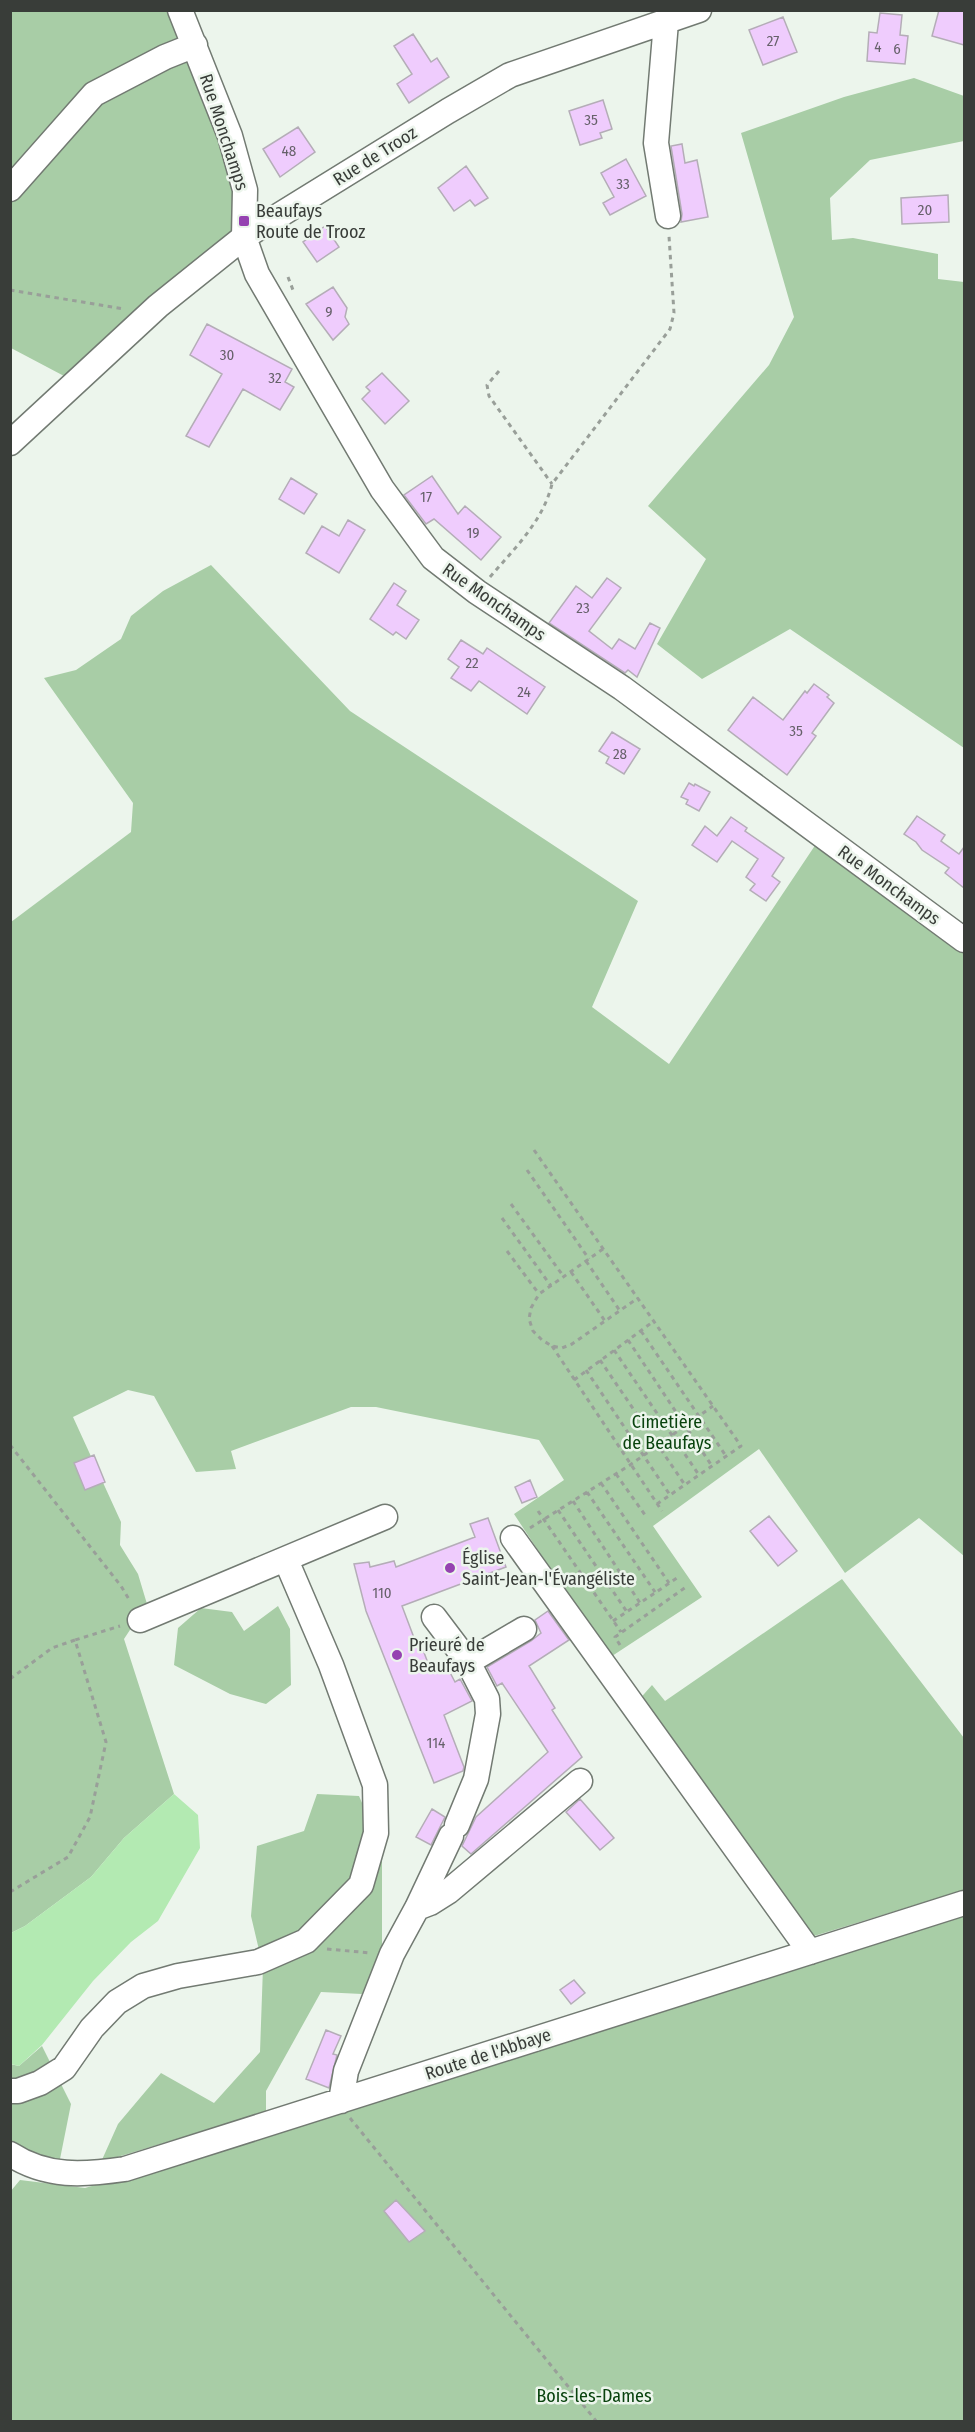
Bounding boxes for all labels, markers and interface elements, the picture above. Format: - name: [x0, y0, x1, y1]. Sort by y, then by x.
- house number: 27: [767, 32, 779, 50]
- house number: 4: [874, 38, 882, 56]
- house number: 6: [893, 40, 901, 58]
- street label: Rue Monchamps: [195, 71, 253, 193]
- house number: 35: [584, 111, 598, 129]
- street label: Rue de Trooz: [329, 122, 421, 190]
- house number: 48: [282, 142, 296, 160]
- house number: 33: [616, 175, 630, 193]
- place label: Beaufays Route de Trooz: [256, 200, 365, 243]
- house number: 20: [918, 201, 932, 219]
- marker: Beaufays Route de Trooz: [237, 214, 251, 228]
- house number: 9: [325, 303, 333, 321]
- house number: 30: [220, 346, 234, 364]
- house number: 32: [268, 369, 282, 387]
- house number: 17: [420, 488, 432, 506]
- house number: 19: [466, 524, 480, 542]
- street label: Rue Monchamps: [438, 558, 550, 646]
- house number: 23: [576, 599, 590, 617]
- house number: 22: [465, 654, 479, 672]
- house number: 24: [517, 683, 531, 701]
- house number: 35: [789, 722, 803, 740]
- house number: 28: [613, 745, 627, 763]
- street label: Rue Monchamps: [834, 840, 945, 930]
- park label: Cimetière de Beaufays: [623, 1411, 712, 1454]
- place label: Église Saint-Jean-l'Évangéliste: [462, 1546, 635, 1590]
- marker: Église Saint-Jean-l'Évangéliste: [443, 1561, 457, 1575]
- house number: 110: [372, 1584, 392, 1602]
- place label: Prieuré de Beaufays: [409, 1634, 485, 1677]
- marker: Prieuré de Beaufays: [390, 1648, 404, 1662]
- house number: 114: [427, 1734, 445, 1752]
- street label: Route de l'Abbaye: [422, 2023, 554, 2085]
- park label: Bois-les-Dames: [536, 2385, 652, 2407]

